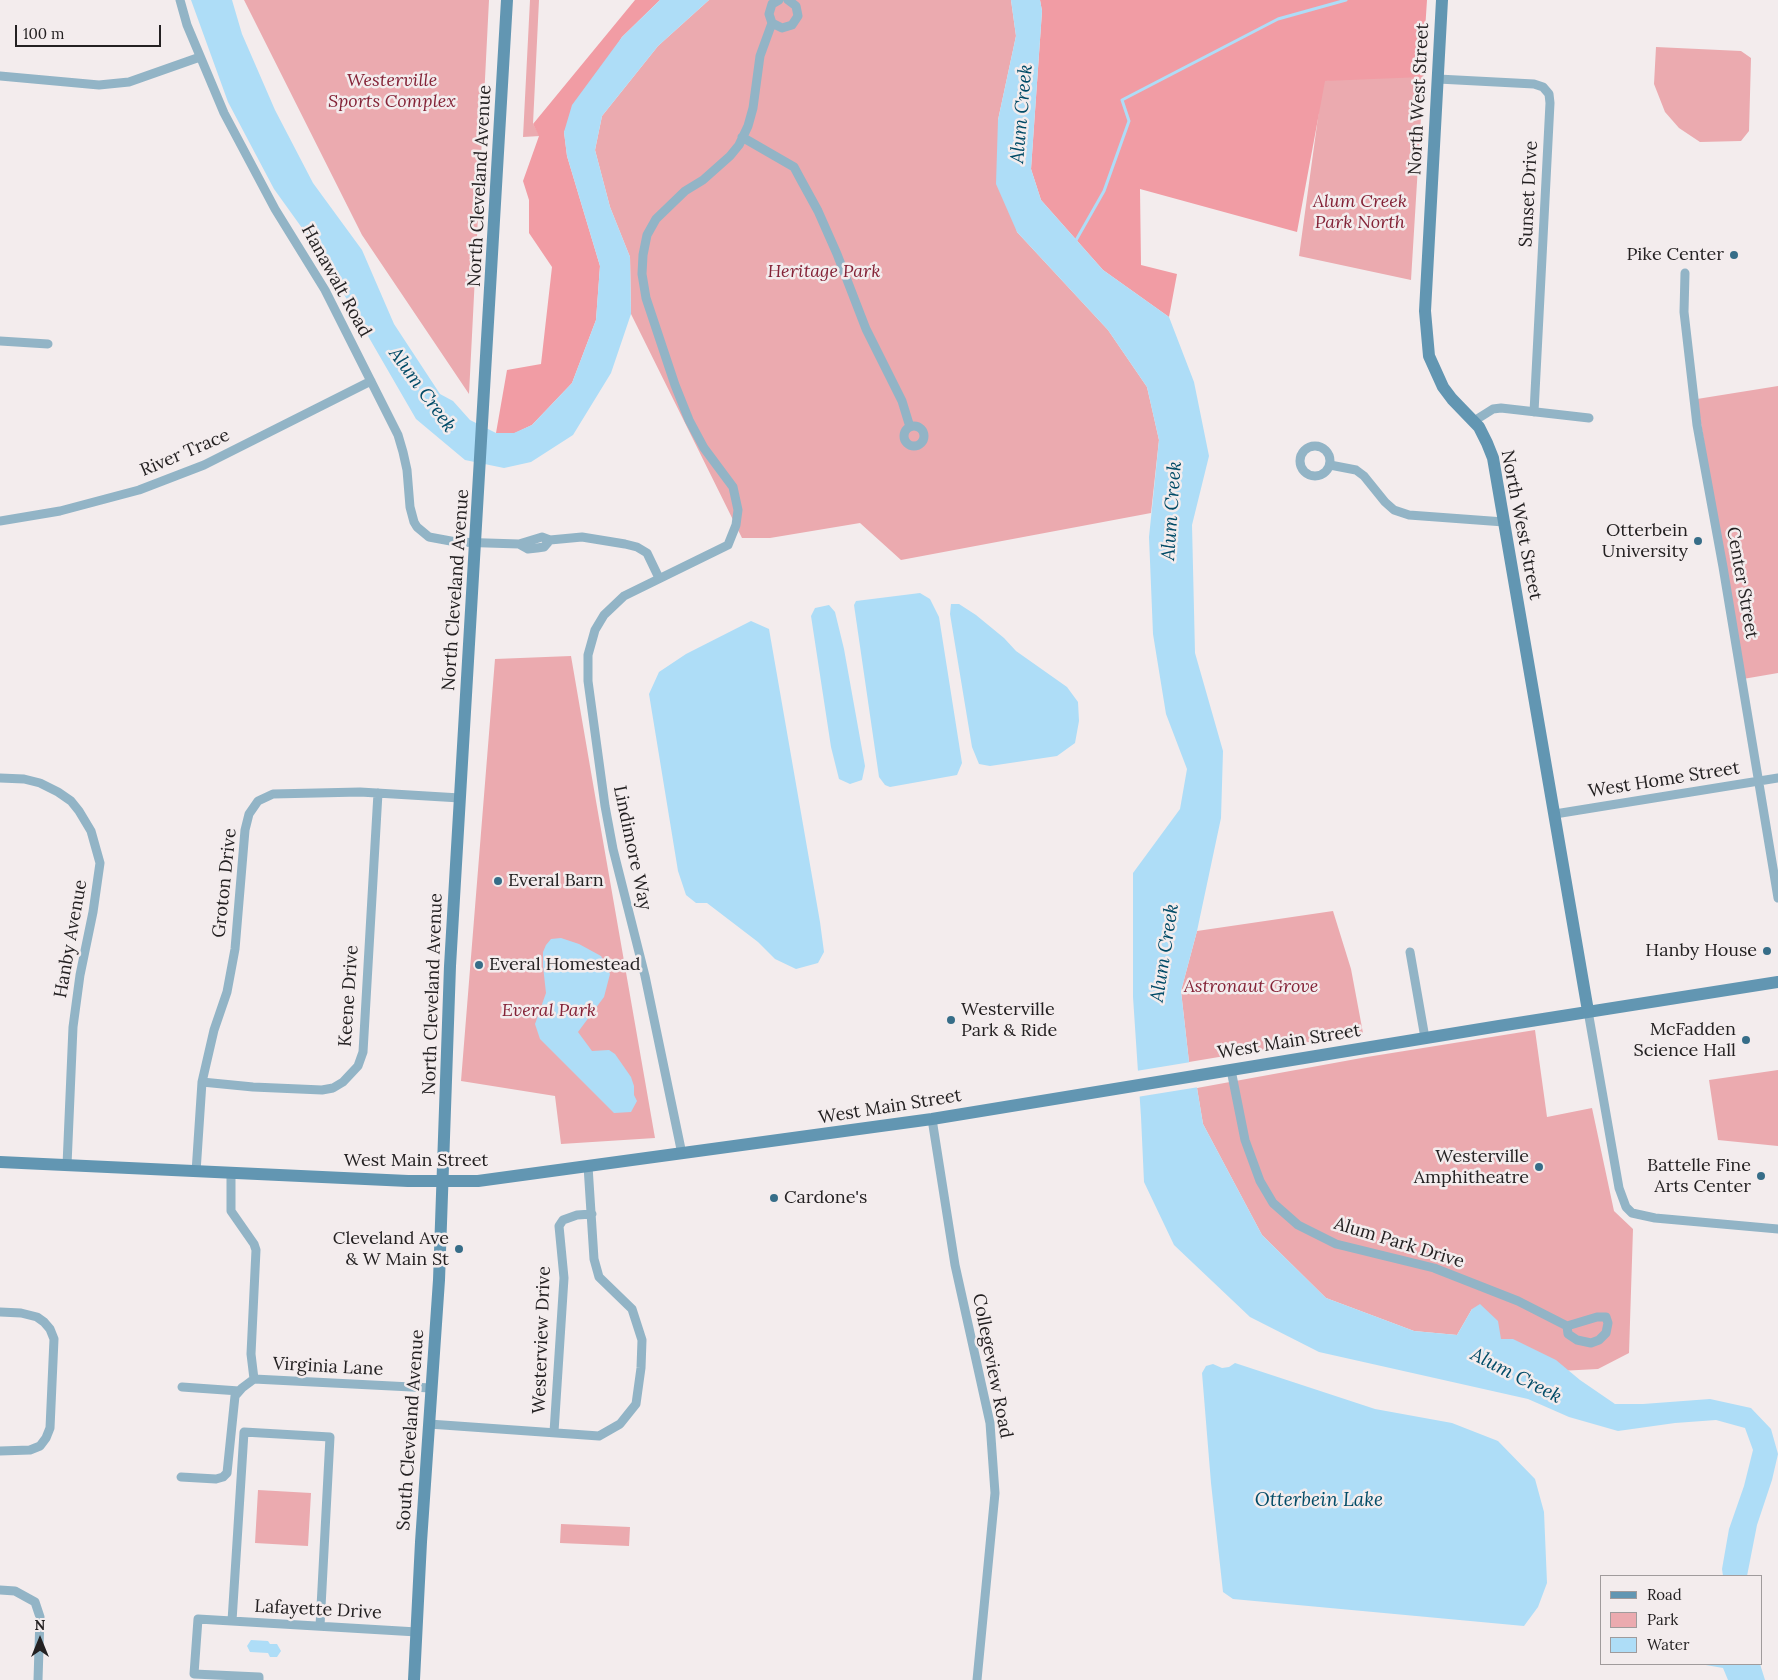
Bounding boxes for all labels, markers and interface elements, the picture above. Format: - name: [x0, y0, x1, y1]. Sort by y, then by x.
- scale bar: [18, 15, 164, 47]
- street label: North West Street: [1404, 22, 1434, 176]
- text: 100 m: [23, 24, 64, 43]
- water label: Alum Creek: [1006, 63, 1038, 165]
- park label: Westerville Sports Complex: [328, 70, 456, 112]
- street label: North Cleveland Avenue: [464, 85, 496, 287]
- street label: Sunset Drive: [1515, 140, 1543, 248]
- park label: Alum Creek Park North: [1313, 191, 1407, 233]
- street label: Hanawalt Road: [296, 221, 376, 341]
- place label: Pike Center: [1626, 244, 1724, 266]
- marker: Pike Center: [1728, 249, 1740, 261]
- park label: Heritage Park: [768, 261, 880, 283]
- water label: Alum Creek: [384, 343, 460, 437]
- street label: River Trace: [137, 424, 233, 482]
- street label: North West Street: [1496, 448, 1546, 602]
- water label: Alum Creek: [1157, 461, 1187, 561]
- street label: North Cleveland Avenue: [438, 488, 474, 692]
- place label: Otterbein University: [1602, 520, 1688, 562]
- street label: Center Street: [1722, 525, 1762, 641]
- marker: Otterbein University: [1692, 535, 1704, 547]
- street label: West Home Street: [1587, 757, 1741, 803]
- street label: Lindimore Way: [608, 784, 656, 912]
- street label: Groton Drive: [209, 827, 241, 939]
- place label: Everal Barn: [508, 870, 604, 892]
- marker: Everal Barn: [492, 875, 504, 887]
- street label: Hanby Avenue: [50, 878, 92, 1000]
- street label: North Cleveland Avenue: [419, 893, 447, 1095]
- water label: Alum Creek: [1146, 902, 1184, 1004]
- place label: Hanby House: [1645, 940, 1757, 962]
- street label: Keene Drive: [335, 944, 363, 1048]
- marker: Hanby House: [1761, 945, 1773, 957]
- place label: Everal Homestead: [489, 954, 640, 976]
- marker: Everal Homestead: [473, 959, 485, 971]
- park label: Astronaut Grove: [1184, 976, 1318, 998]
- place label: Westerville Park & Ride: [961, 999, 1057, 1042]
- park label: Everal Park: [502, 1000, 596, 1022]
- marker: Westerville Park & Ride: [945, 1014, 957, 1026]
- place label: McFadden Science Hall: [1634, 1019, 1736, 1062]
- street label: West Main Street: [1216, 1020, 1362, 1064]
- marker: McFadden Science Hall: [1740, 1034, 1752, 1046]
- street label: West Main Street: [817, 1085, 963, 1129]
- place label: Westerville Amphitheatre: [1414, 1146, 1529, 1188]
- street label: West Main Street: [344, 1150, 488, 1172]
- place label: Battelle Fine Arts Center: [1647, 1155, 1751, 1198]
- marker: Westerville Amphitheatre: [1533, 1161, 1545, 1173]
- marker: Battelle Fine Arts Center: [1755, 1170, 1767, 1182]
- place label: Cardone's: [784, 1187, 867, 1209]
- marker: Cardone's: [768, 1192, 780, 1204]
- street label: Alum Park Drive: [1331, 1213, 1467, 1273]
- place label: Cleveland Ave & W Main St: [333, 1228, 449, 1270]
- marker: Cleveland Ave & W Main St: [453, 1243, 465, 1255]
- street label: Westerview Drive: [529, 1266, 555, 1414]
- street label: Collegeview Road: [967, 1292, 1017, 1440]
- street label: South Cleveland Avenue: [393, 1329, 429, 1531]
- water label: Alum Creek: [1466, 1343, 1566, 1409]
- street label: Virginia Lane: [272, 1353, 384, 1381]
- water label: Otterbein Lake: [1255, 1490, 1383, 1512]
- legend: [1600, 1575, 1763, 1665]
- text: Road: [1647, 1585, 1682, 1604]
- street label: Lafayette Drive: [254, 1596, 382, 1624]
- text: Park: [1647, 1610, 1678, 1629]
- north arrow: [15, 1615, 65, 1665]
- text: N: [35, 1616, 45, 1634]
- text: Water: [1647, 1635, 1689, 1654]

